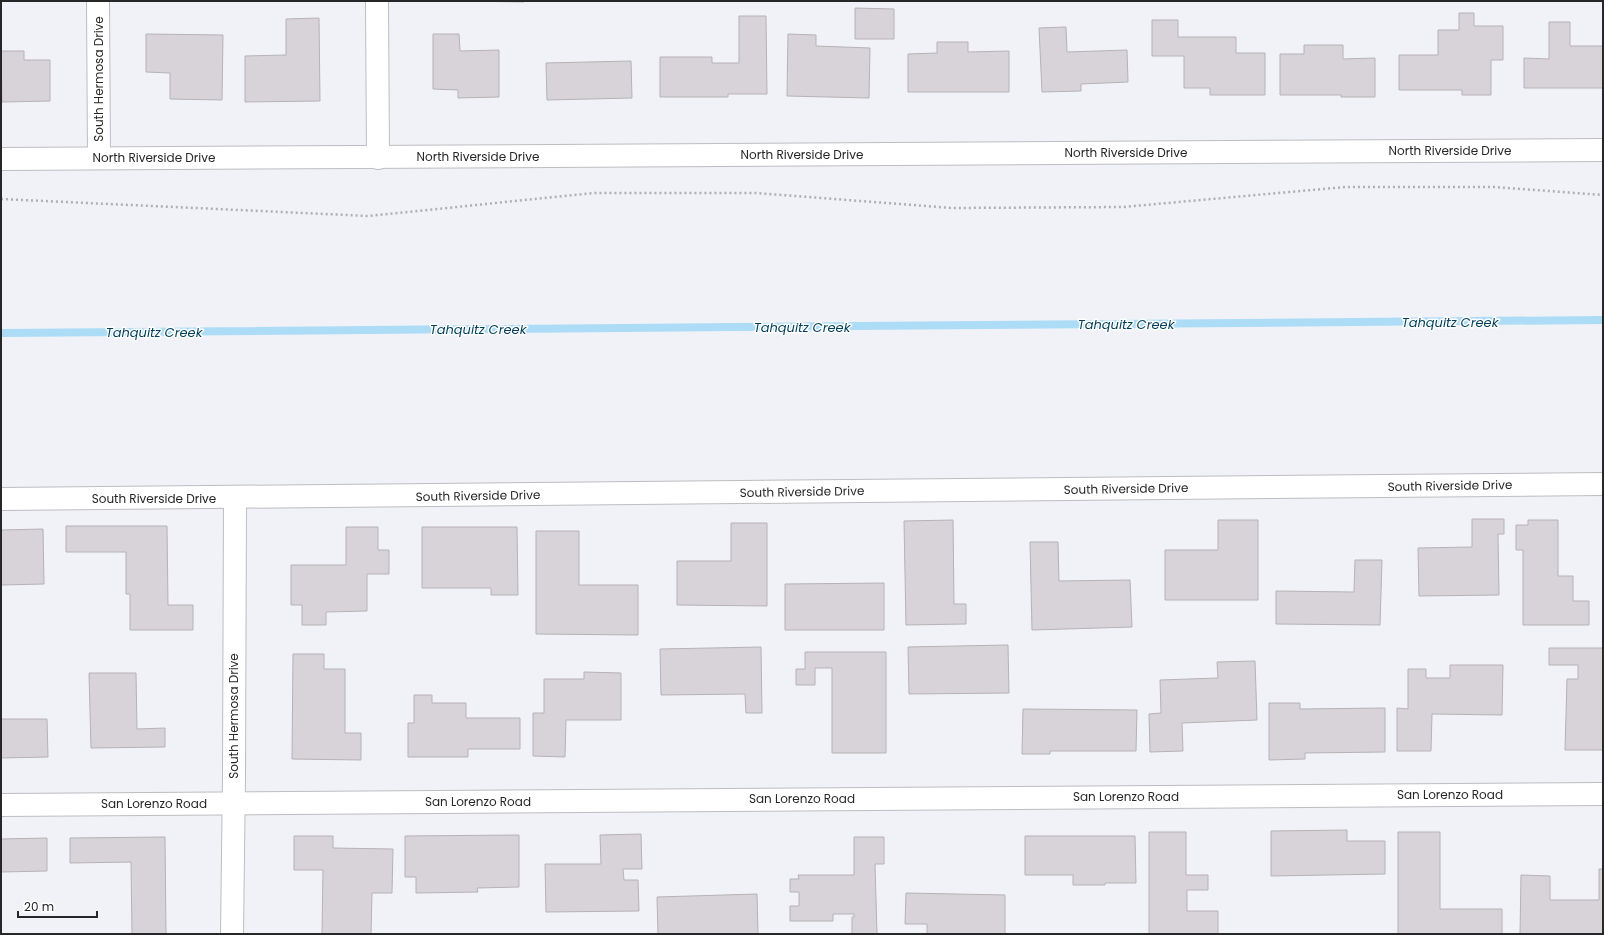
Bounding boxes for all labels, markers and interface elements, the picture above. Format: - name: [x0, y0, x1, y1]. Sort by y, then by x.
- street label: South Hermosa Drive: [90, 16, 107, 142]
- street label: North Riverside Drive: [1389, 142, 1511, 159]
- street label: North Riverside Drive: [1065, 144, 1187, 161]
- street label: North Riverside Drive: [741, 146, 863, 163]
- street label: North Riverside Drive: [417, 148, 539, 165]
- street label: North Riverside Drive: [93, 149, 215, 166]
- water label: Tahquitz Creek: [1402, 313, 1500, 332]
- water label: Tahquitz Creek: [1078, 315, 1176, 334]
- water label: Tahquitz Creek: [754, 318, 852, 337]
- water label: Tahquitz Creek: [430, 320, 528, 339]
- water label: Tahquitz Creek: [106, 323, 204, 342]
- street label: South Riverside Drive: [1388, 476, 1512, 495]
- street label: South Riverside Drive: [1064, 479, 1188, 498]
- street label: South Riverside Drive: [740, 482, 864, 501]
- street label: South Riverside Drive: [416, 486, 540, 505]
- street label: South Riverside Drive: [92, 490, 216, 507]
- street label: South Hermosa Drive: [225, 653, 242, 779]
- street label: San Lorenzo Road: [1397, 786, 1503, 803]
- street label: San Lorenzo Road: [1073, 788, 1179, 805]
- street label: San Lorenzo Road: [749, 790, 855, 807]
- street label: San Lorenzo Road: [425, 793, 531, 810]
- street label: San Lorenzo Road: [101, 795, 207, 812]
- scale bar: [18, 893, 97, 919]
- text: 20 m: [24, 898, 54, 915]

